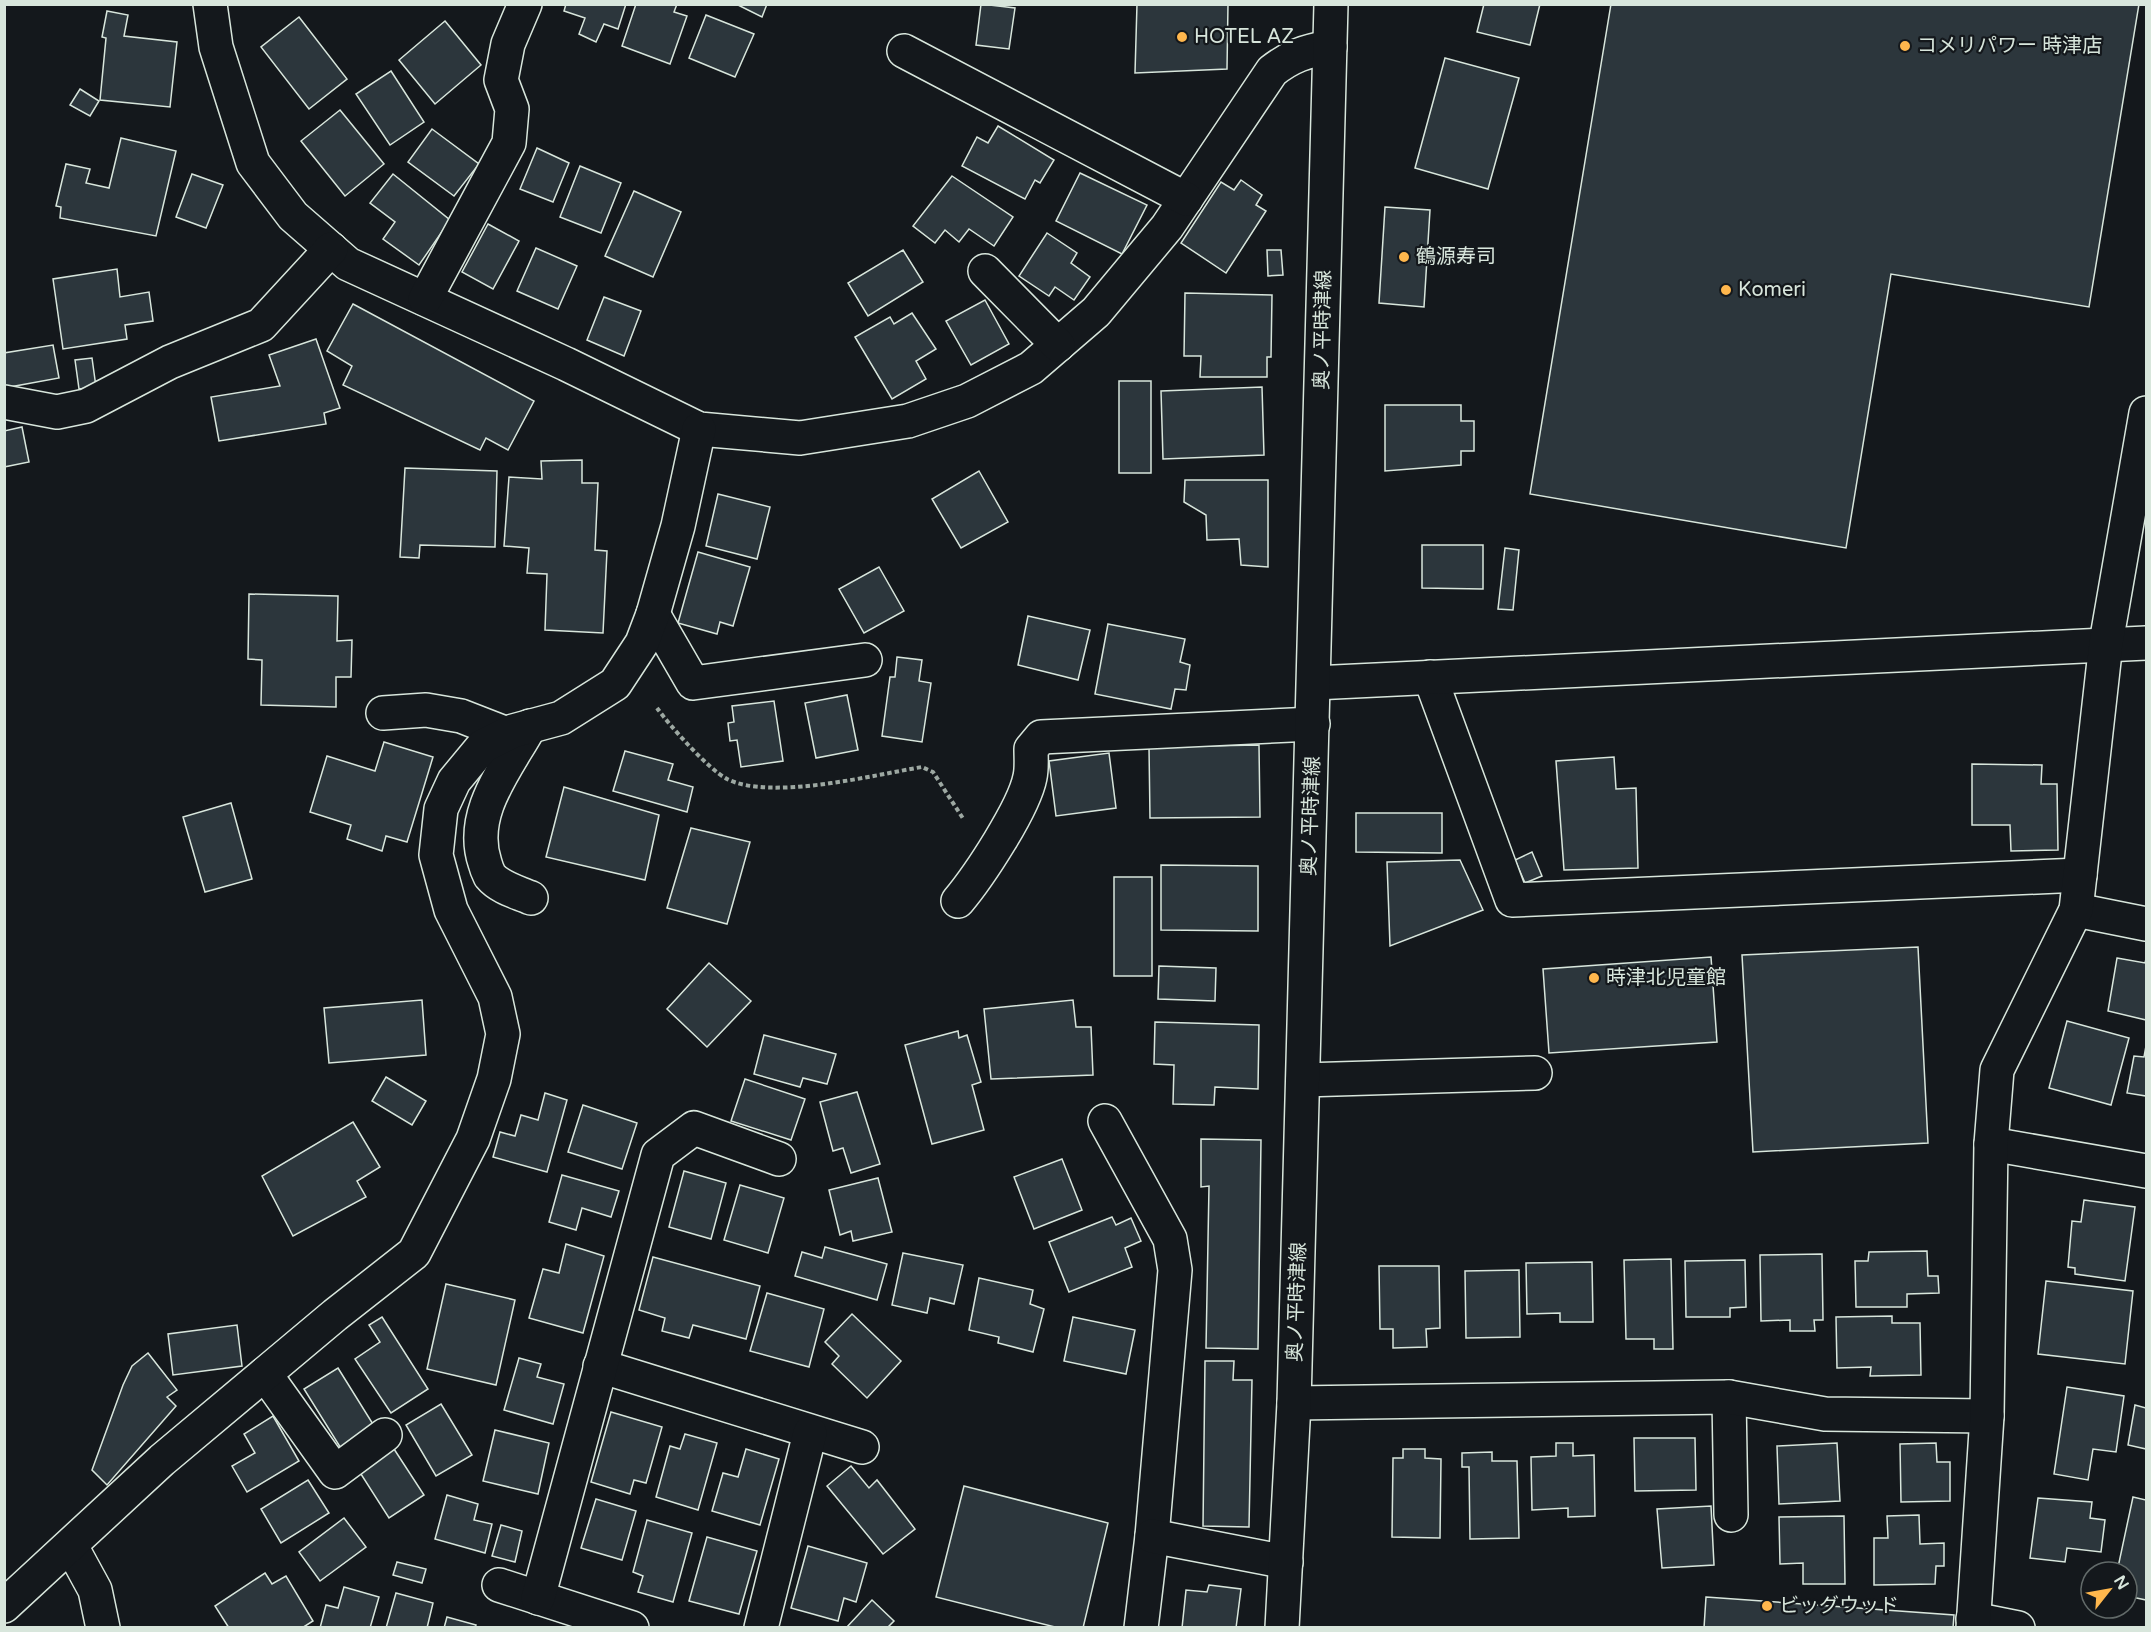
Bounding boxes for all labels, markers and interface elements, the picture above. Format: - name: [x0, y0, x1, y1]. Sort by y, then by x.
- place label: HOTEL AZ: [1194, 25, 1294, 49]
- marker: HOTEL AZ: [1175, 30, 1189, 44]
- place label: コメリパワー 時津店: [1917, 34, 2102, 58]
- marker: コメリパワー 時津店: [1898, 39, 1912, 53]
- place label: 鶴源寿司: [1416, 245, 1496, 269]
- marker: 鶴源寿司: [1397, 250, 1411, 264]
- street label: 奥ノ平時津線: [1310, 270, 1336, 390]
- place label: Komeri: [1738, 278, 1806, 302]
- marker: Komeri: [1719, 283, 1733, 297]
- street label: 奥ノ平時津線: [1297, 756, 1325, 876]
- place label: 時津北児童館: [1606, 966, 1726, 990]
- marker: 時津北児童館: [1587, 971, 1601, 985]
- street label: 奥ノ平時津線: [1283, 1242, 1311, 1362]
- north arrow: [2079, 1560, 2139, 1620]
- text: N: [2109, 1572, 2133, 1593]
- place label: ビッグウッド: [1779, 1594, 1899, 1618]
- marker: ビッグウッド: [1760, 1599, 1774, 1613]

